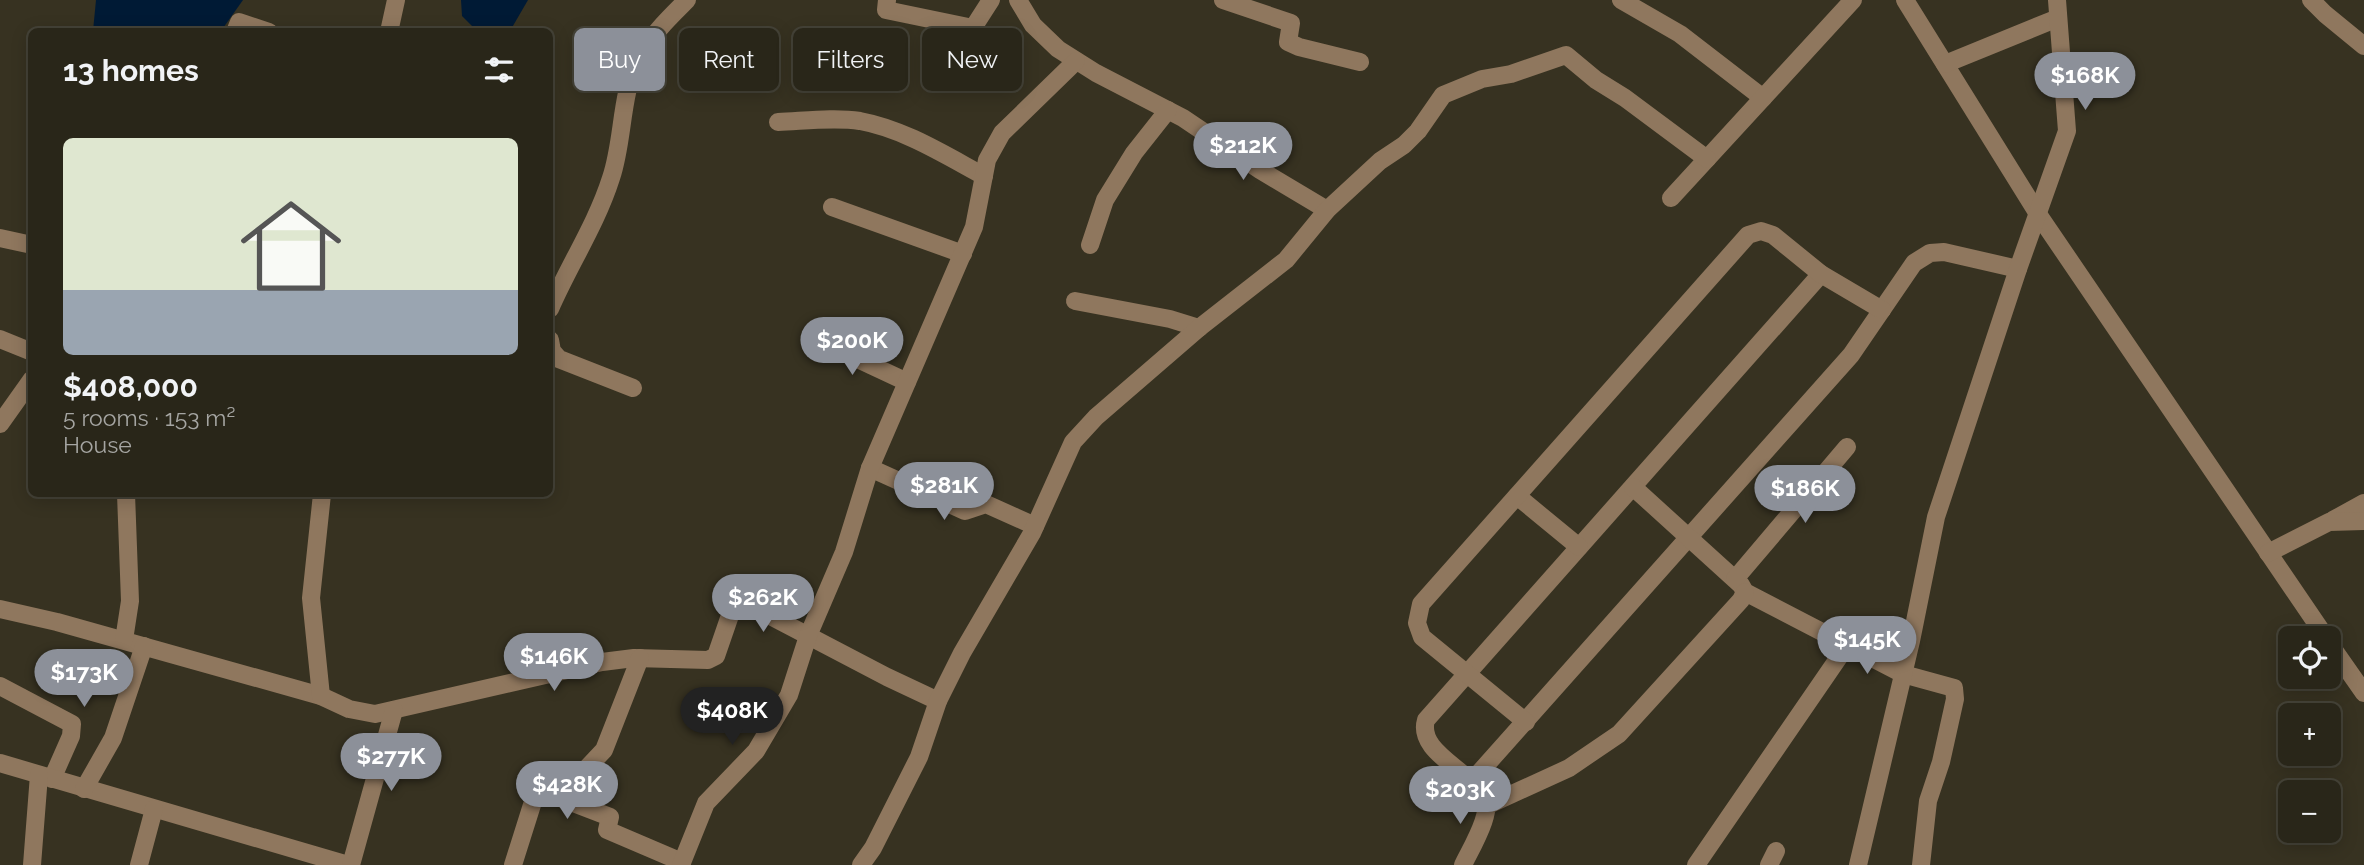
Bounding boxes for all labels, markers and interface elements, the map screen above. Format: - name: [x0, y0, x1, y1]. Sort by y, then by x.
- chip: Buy: [574, 28, 665, 91]
- chip: Rent: [679, 28, 779, 91]
- chip: Filters: [793, 28, 908, 91]
- chip: New: [922, 28, 1022, 91]
- icon: filters: [480, 51, 518, 89]
- pin: $168K: [2036, 52, 2134, 112]
- text: 13 homes: [63, 53, 199, 88]
- text: $168K: [2050, 61, 2120, 88]
- pin: $212K: [1194, 122, 1292, 182]
- text: $212K: [1209, 131, 1277, 158]
- icon: home: [228, 183, 354, 309]
- pin: $200K: [803, 318, 901, 377]
- text: $200K: [816, 326, 888, 353]
- text: $408,000: [63, 369, 198, 404]
- text: 5 rooms · 153 m²: [63, 404, 235, 431]
- text: House: [63, 431, 132, 458]
- pin: $281K: [895, 462, 993, 522]
- pin: $186K: [1756, 466, 1854, 525]
- text: $281K: [910, 471, 978, 498]
- text: $186K: [1770, 474, 1840, 501]
- pin: $262K: [714, 574, 812, 634]
- text: $262K: [728, 583, 798, 610]
- pin: $145K: [1818, 616, 1916, 676]
- text: $145K: [1833, 625, 1901, 652]
- map controls: [2278, 626, 2341, 843]
- button: locate: [2278, 626, 2341, 689]
- pin: $146K: [505, 634, 603, 693]
- text: $146K: [520, 642, 588, 669]
- pin: $173K: [35, 650, 133, 709]
- text: $173K: [50, 658, 118, 685]
- pin: $408K: [683, 688, 781, 747]
- text: $408K: [696, 696, 768, 723]
- button: +: [2278, 703, 2341, 766]
- pin: $277K: [342, 734, 440, 793]
- text: $277K: [357, 742, 425, 769]
- pin: $428K: [518, 762, 616, 821]
- pin: $203K: [1411, 766, 1509, 826]
- text: $428K: [532, 770, 602, 797]
- text: $203K: [1425, 775, 1495, 802]
- button: −: [2278, 780, 2341, 843]

